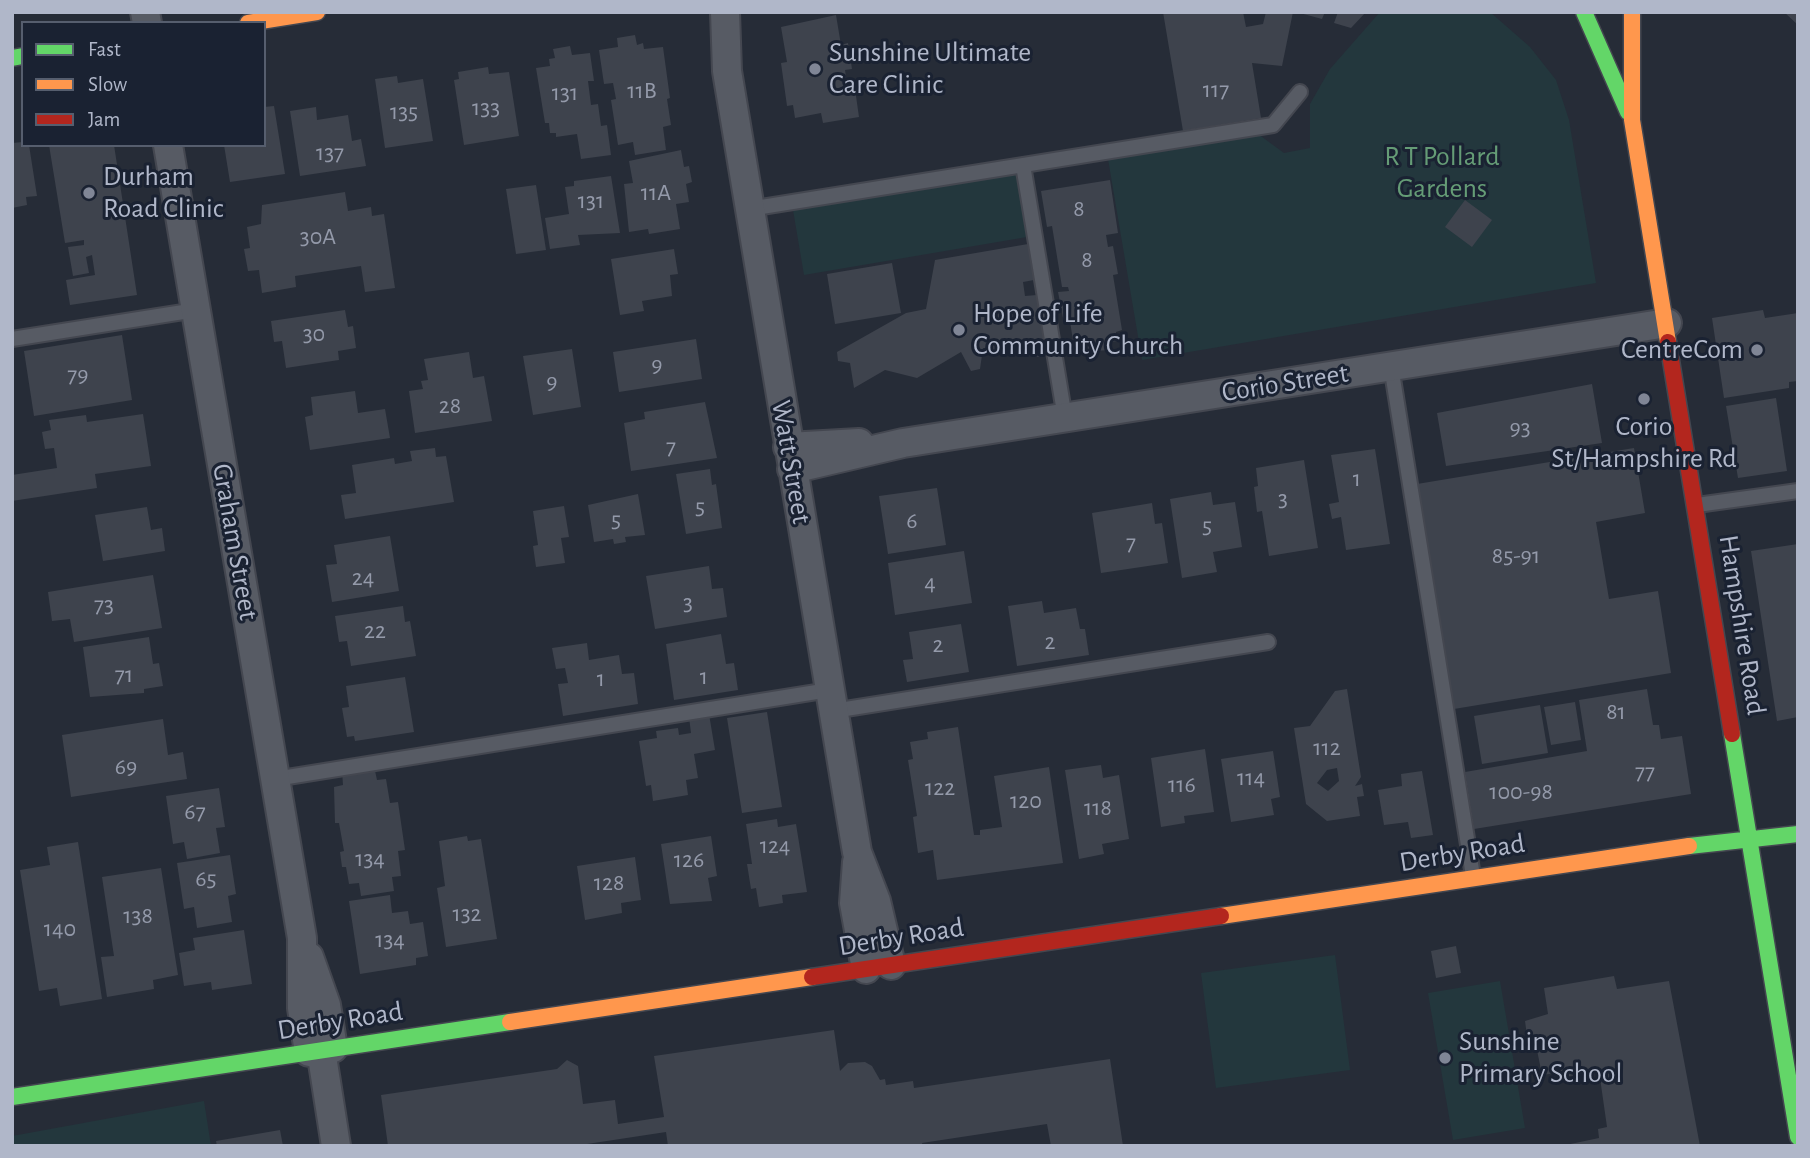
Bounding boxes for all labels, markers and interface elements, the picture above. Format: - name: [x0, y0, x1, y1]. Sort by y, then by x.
- legend: [21, 21, 266, 147]
- place label: Sunshine Ultimate Care Clinic: [829, 36, 1031, 102]
- text: Fast: [88, 39, 121, 60]
- marker: Sunshine Ultimate Care Clinic: [807, 61, 823, 77]
- text: Slow: [88, 74, 127, 95]
- house number: 117: [1203, 76, 1229, 104]
- house number: 11B: [627, 77, 657, 105]
- house number: 131: [552, 79, 578, 107]
- house number: 133: [472, 94, 500, 122]
- house number: 135: [390, 98, 418, 126]
- text: Jam: [88, 109, 120, 130]
- house number: 137: [316, 139, 344, 167]
- park label: R T Pollard Gardens: [1384, 140, 1500, 206]
- place label: Durham Road Clinic: [103, 160, 224, 226]
- house number: 11A: [641, 179, 671, 207]
- marker: Durham Road Clinic: [81, 185, 97, 201]
- house number: 131: [578, 187, 604, 215]
- house number: 8: [1073, 195, 1085, 223]
- house number: 30A: [300, 223, 336, 251]
- house number: 8: [1081, 246, 1093, 274]
- place label: Hope of Life Community Church: [973, 297, 1183, 363]
- house number: 30: [303, 320, 325, 348]
- marker: Hope of Life Community Church: [951, 322, 967, 338]
- place label: CentreCom: [1621, 333, 1743, 367]
- marker: CentreCom: [1749, 342, 1765, 358]
- house number: 9: [651, 351, 663, 379]
- street label: Corio Street: [1219, 356, 1351, 410]
- house number: 79: [67, 361, 89, 389]
- house number: 9: [546, 368, 558, 396]
- marker: Corio St/Hampshire Rd: [1636, 391, 1652, 407]
- house number: 28: [439, 392, 461, 420]
- street label: Watt Street: [764, 398, 818, 526]
- place label: Corio St/Hampshire Rd: [1551, 410, 1737, 476]
- house number: 93: [1509, 414, 1531, 442]
- house number: 7: [666, 433, 676, 461]
- street label: Graham Street: [205, 461, 265, 623]
- house number: 1: [1353, 465, 1361, 493]
- house number: 3: [1278, 485, 1288, 513]
- house number: 5: [695, 493, 705, 521]
- house number: 5: [611, 506, 621, 534]
- house number: 6: [906, 507, 918, 535]
- house number: 5: [1202, 512, 1212, 540]
- house number: 7: [1126, 529, 1136, 557]
- street label: Hampshire Road: [1711, 533, 1773, 717]
- house number: 85-91: [1492, 542, 1540, 570]
- house number: 24: [352, 564, 374, 592]
- house number: 4: [924, 569, 936, 597]
- house number: 3: [683, 589, 693, 617]
- house number: 73: [94, 591, 114, 619]
- house number: 22: [364, 617, 386, 645]
- house number: 2: [1045, 628, 1055, 656]
- house number: 2: [933, 631, 943, 659]
- house number: 71: [115, 661, 133, 689]
- house number: 1: [700, 663, 708, 691]
- house number: 1: [597, 665, 605, 693]
- house number: 81: [1606, 698, 1626, 726]
- house number: 112: [1313, 734, 1341, 762]
- house number: 69: [115, 753, 137, 781]
- house number: 77: [1635, 758, 1655, 786]
- house number: 114: [1237, 764, 1265, 792]
- house number: 116: [1168, 771, 1196, 799]
- house number: 122: [925, 774, 955, 802]
- house number: 100-98: [1489, 778, 1553, 806]
- house number: 120: [1010, 787, 1042, 815]
- house number: 118: [1084, 794, 1112, 822]
- house number: 67: [184, 798, 206, 826]
- street label: Derby Road: [1397, 827, 1527, 879]
- house number: 124: [760, 832, 790, 860]
- house number: 134: [355, 845, 385, 873]
- house number: 126: [674, 846, 704, 874]
- house number: 65: [195, 865, 217, 893]
- house number: 128: [594, 869, 624, 897]
- house number: 132: [452, 900, 482, 928]
- house number: 138: [123, 902, 153, 930]
- street label: Derby Road: [836, 911, 966, 963]
- house number: 140: [44, 915, 76, 943]
- house number: 134: [375, 926, 405, 954]
- street label: Derby Road: [275, 995, 405, 1047]
- place label: Sunshine Primary School: [1459, 1025, 1622, 1091]
- marker: Sunshine Primary School: [1437, 1050, 1453, 1066]

